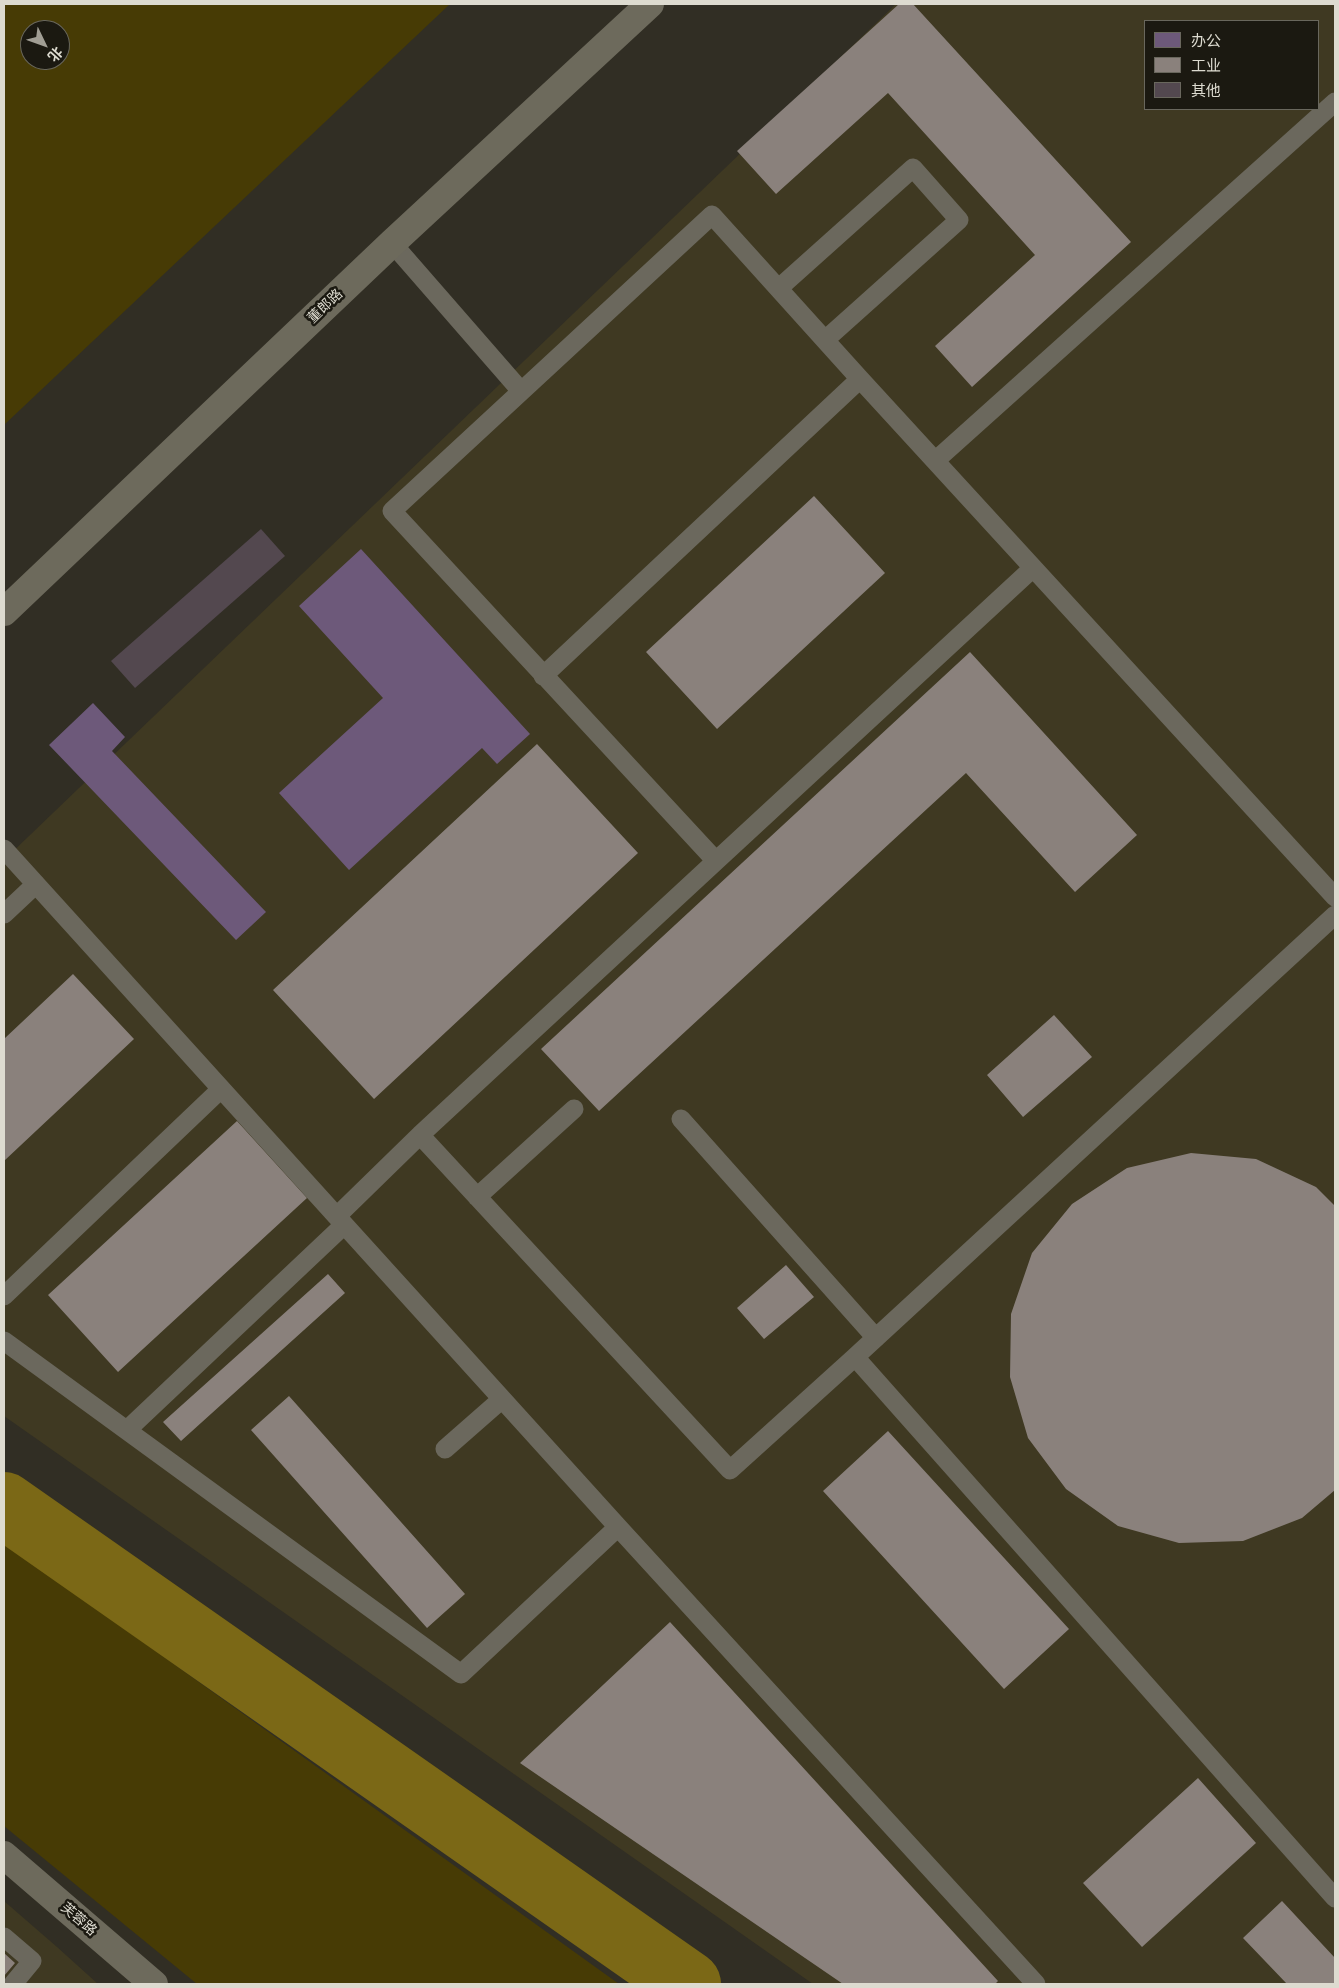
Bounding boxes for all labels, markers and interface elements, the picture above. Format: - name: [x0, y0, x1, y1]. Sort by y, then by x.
- north arrow: [20, 20, 70, 70]
- legend: [1144, 20, 1319, 110]
- text: 办公: [1191, 31, 1221, 49]
- text: 北: [45, 44, 67, 66]
- text: 工业: [1191, 56, 1221, 74]
- text: 其他: [1191, 81, 1221, 99]
- street label: 董郎路: [304, 285, 346, 327]
- street label: 芙蓉路: [58, 1899, 100, 1939]

